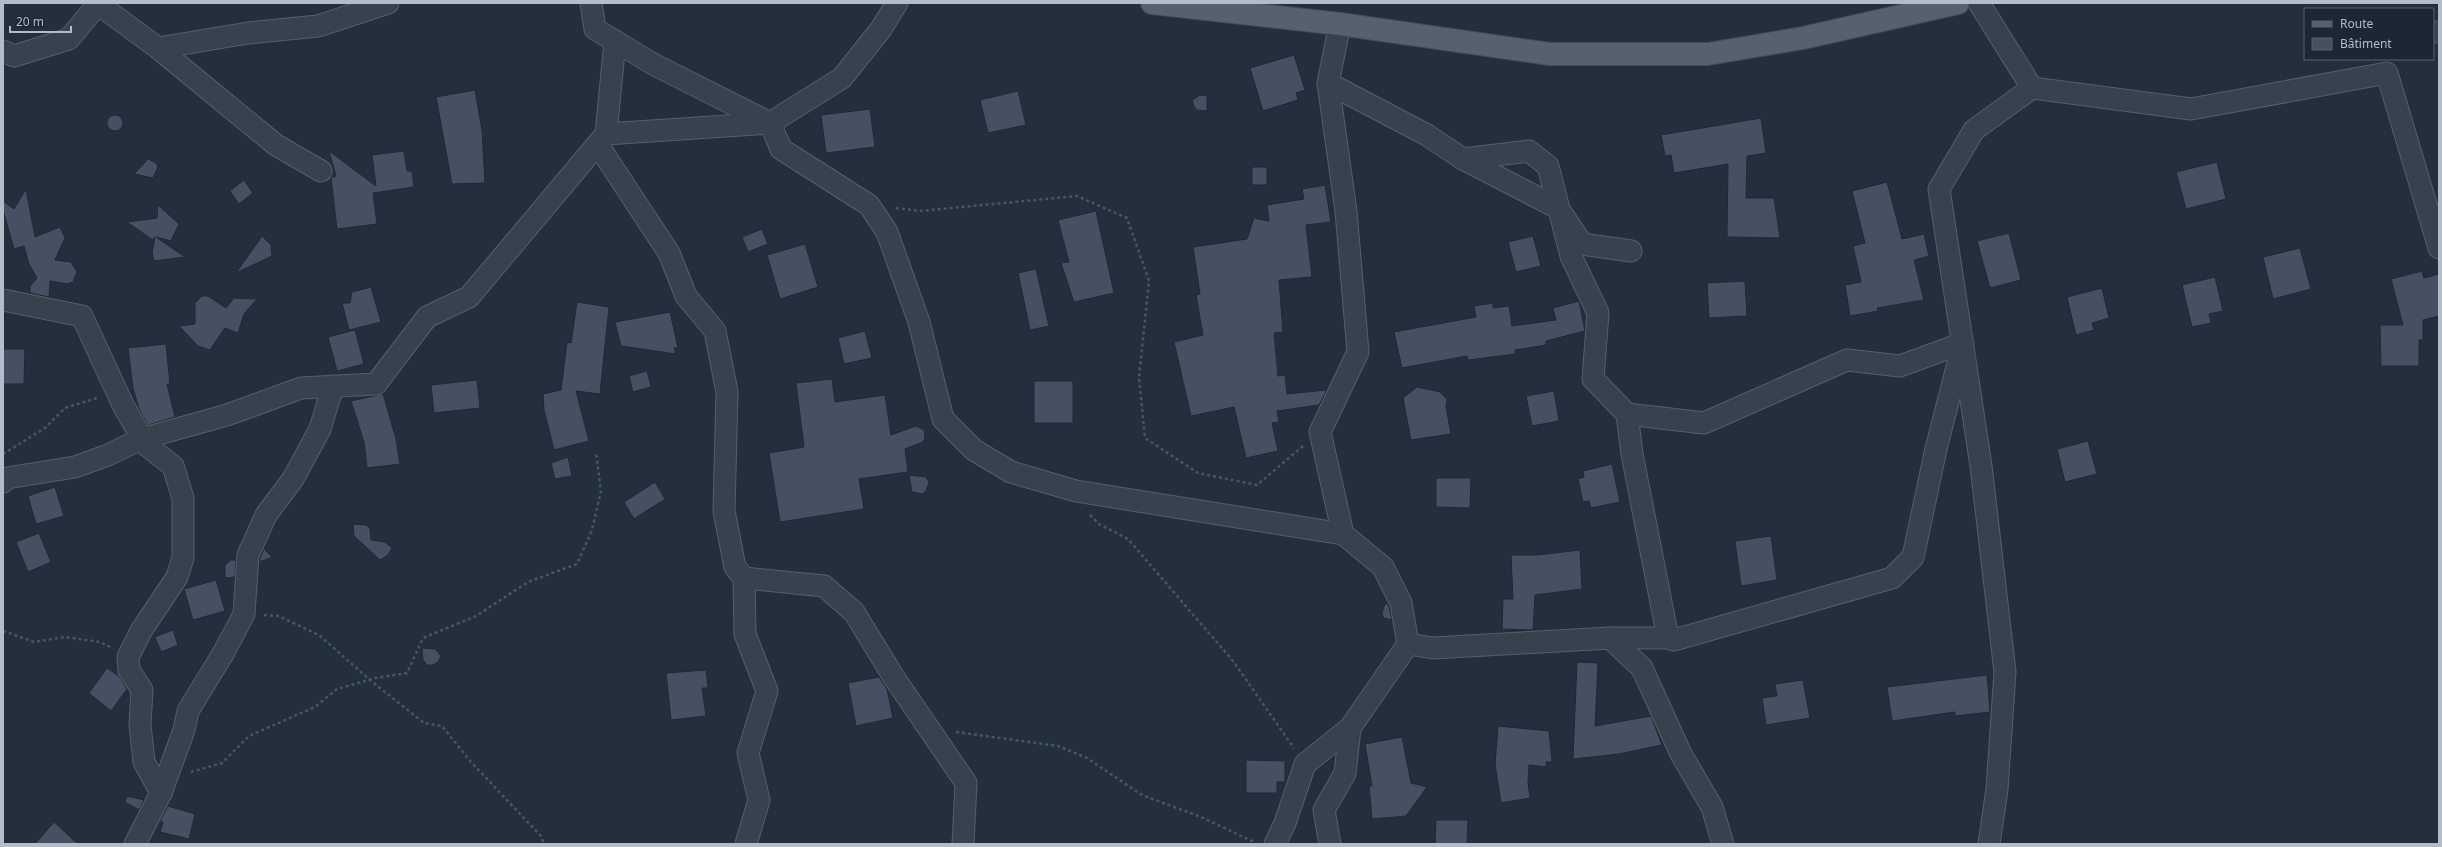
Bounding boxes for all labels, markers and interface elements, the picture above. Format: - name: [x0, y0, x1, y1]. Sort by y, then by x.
- scale bar: [10, 8, 71, 34]
- legend: [2304, 8, 2434, 60]
- text: 20 m: [16, 13, 44, 30]
- text: Route: [2340, 15, 2373, 32]
- text: Bâtiment: [2340, 35, 2392, 52]

